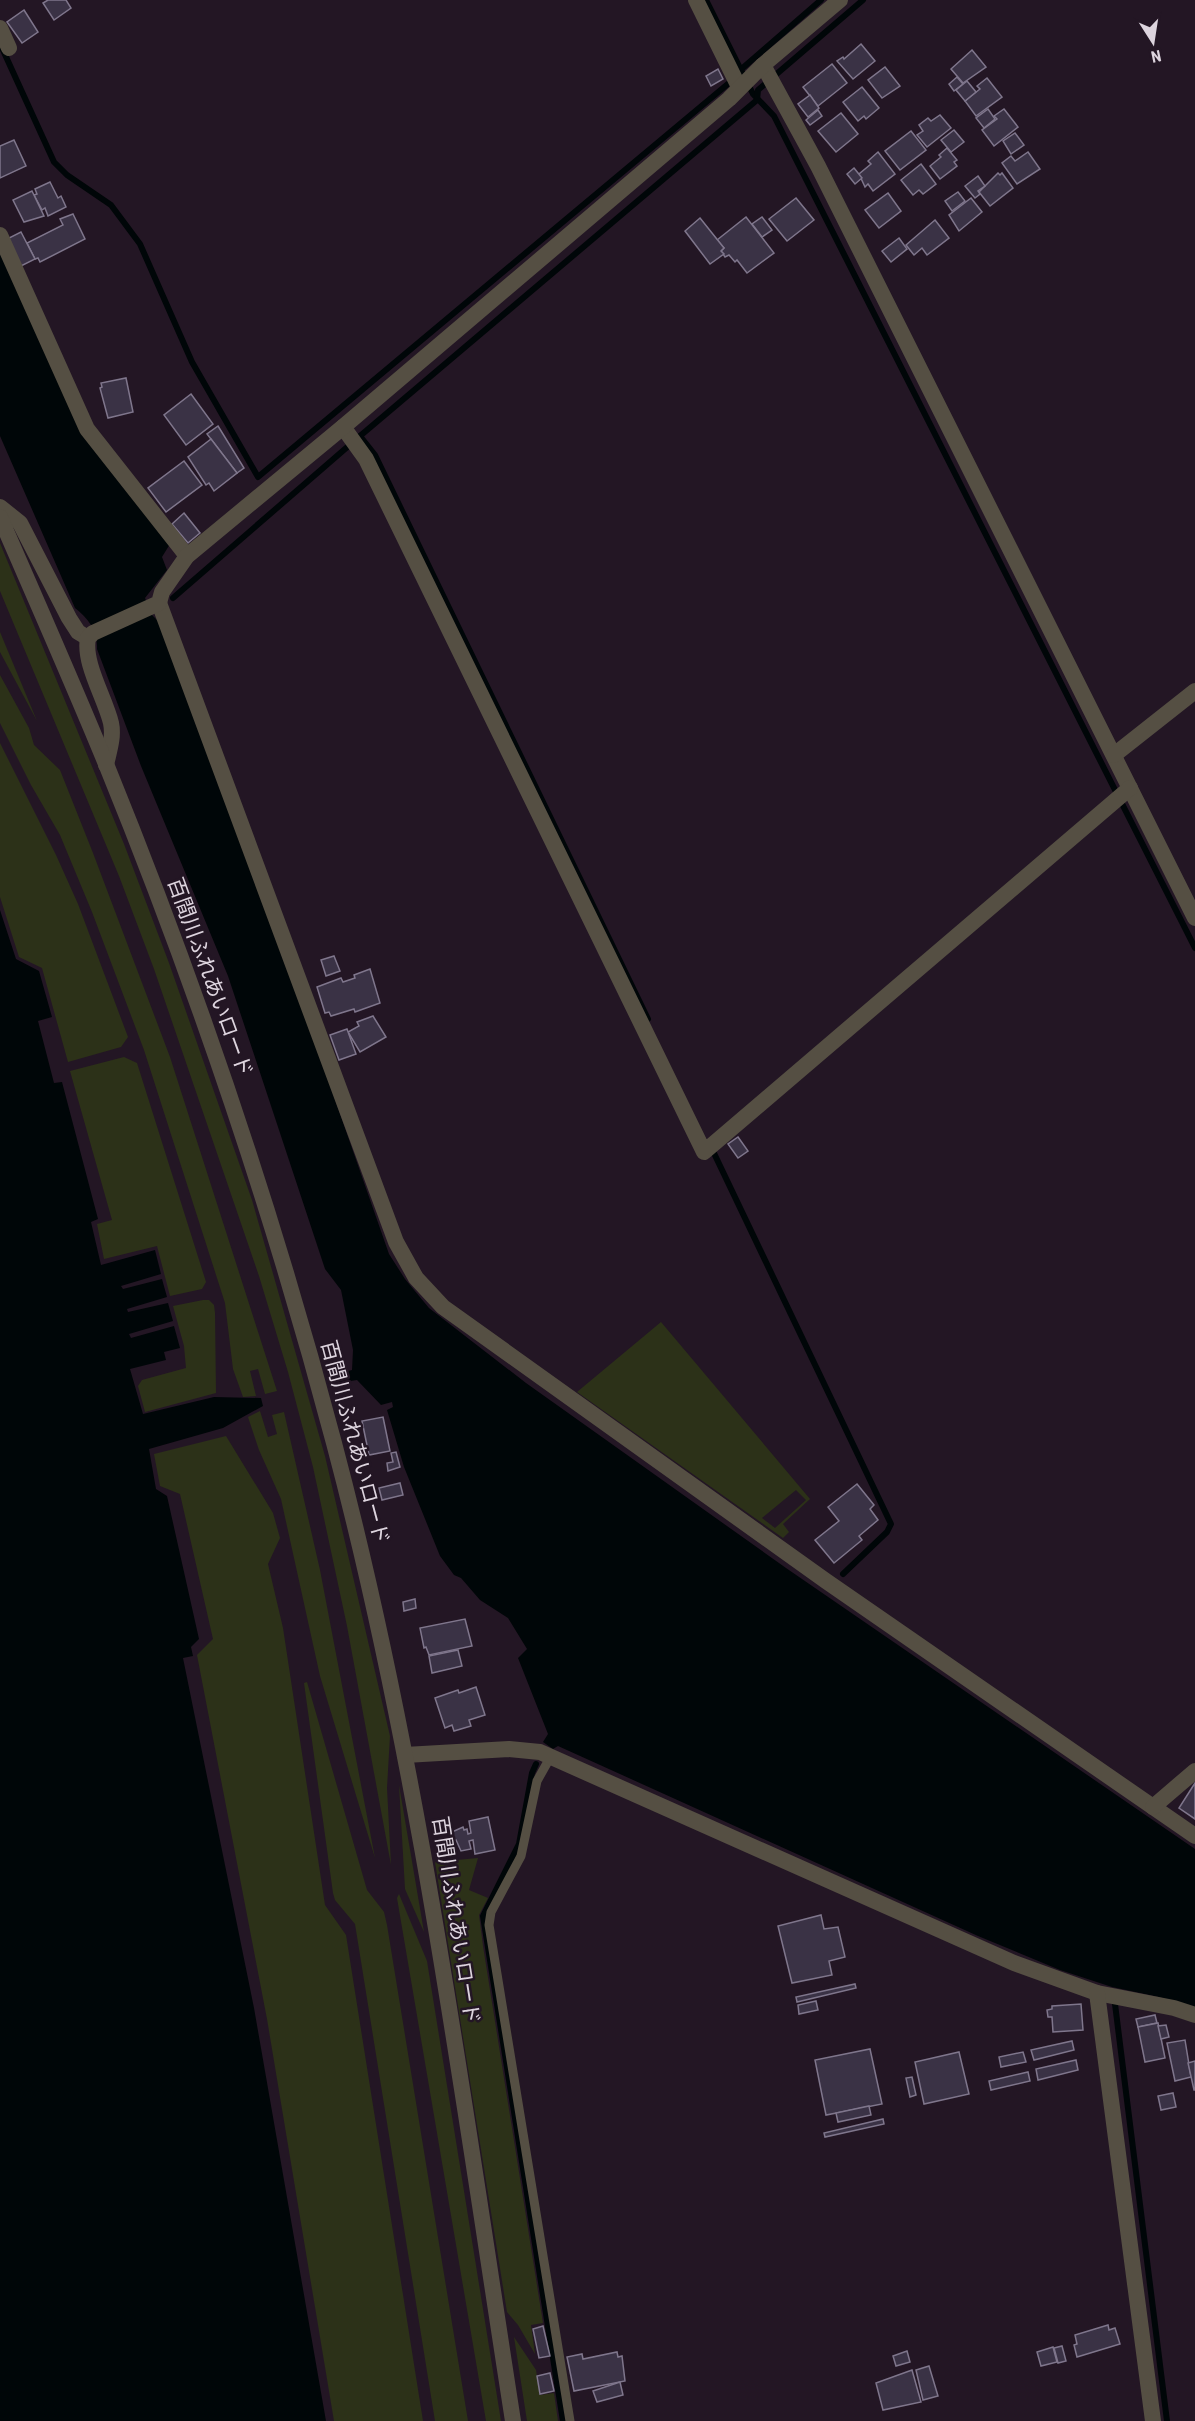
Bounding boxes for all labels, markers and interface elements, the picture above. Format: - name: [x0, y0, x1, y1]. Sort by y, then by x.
- north arrow: [1123, 12, 1183, 72]
- text: N: [1149, 46, 1163, 66]
- street label: 百間川ふれあいロード: [163, 874, 257, 1080]
- street label: 百間川ふれあいロード: [316, 1337, 394, 1547]
- street label: 百間川ふれあいロード: [428, 1814, 484, 2026]

